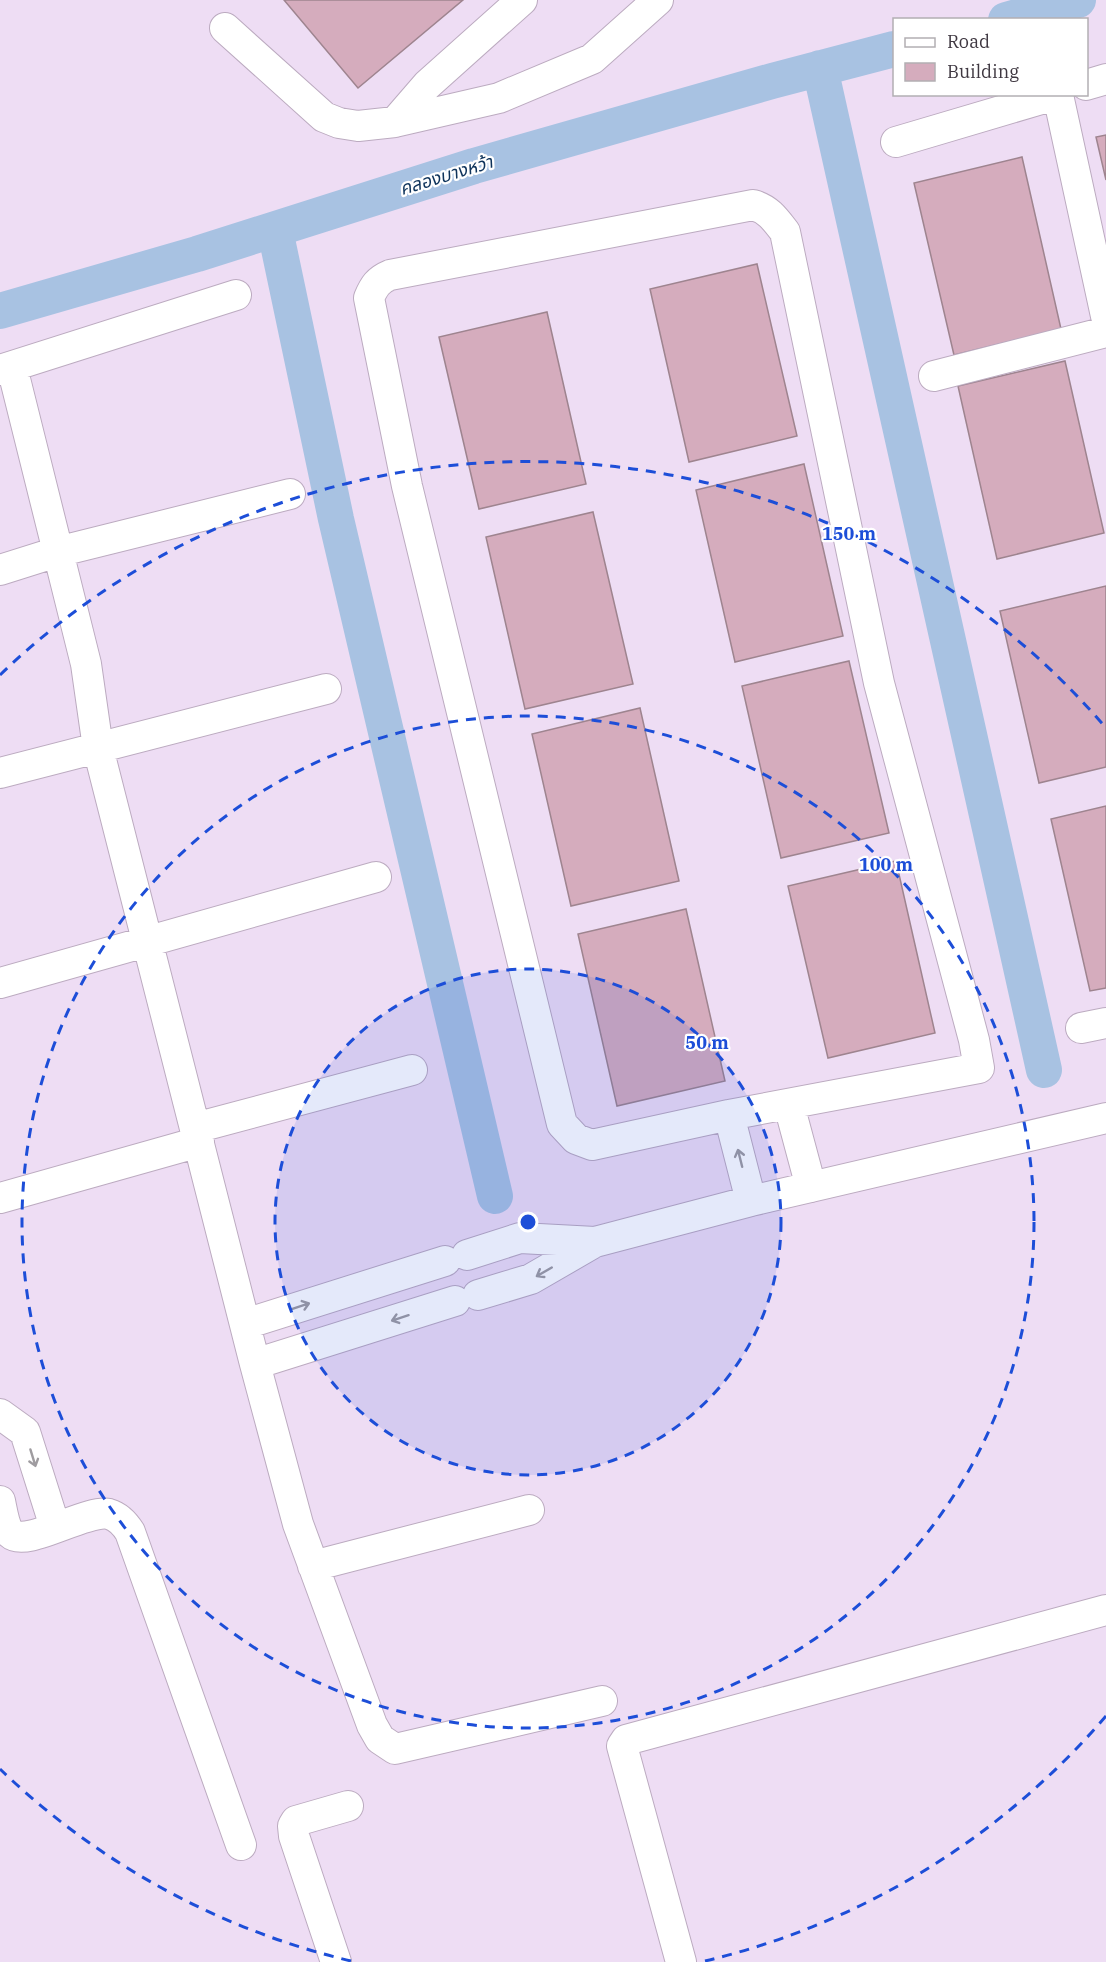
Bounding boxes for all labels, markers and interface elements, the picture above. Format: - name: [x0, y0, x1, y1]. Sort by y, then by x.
- legend: [893, 18, 1088, 96]
- text: Road: [947, 30, 990, 53]
- text: Building: [947, 60, 1019, 83]
- water label: คลองบางหว้า: [397, 150, 496, 200]
- text: 150 m: [822, 522, 877, 545]
- text: 100 m: [859, 853, 914, 876]
- text: 50 m: [685, 1031, 729, 1054]
- one-way arrow: [734, 1149, 745, 1168]
- centre of rings: [518, 1212, 538, 1232]
- one-way arrow: [536, 1266, 553, 1278]
- one-way arrow: [291, 1300, 310, 1311]
- one-way arrow: [391, 1313, 410, 1324]
- one-way arrow: [28, 1448, 39, 1467]

